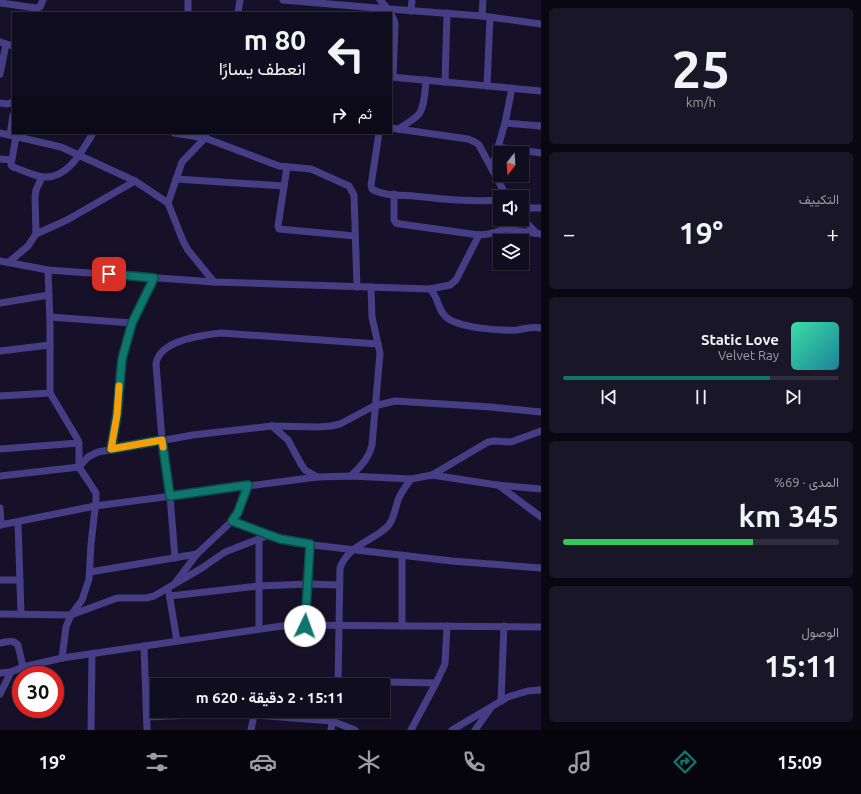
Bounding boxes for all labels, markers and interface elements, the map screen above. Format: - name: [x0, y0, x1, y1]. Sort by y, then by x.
- text: 80 m: [244, 24, 306, 55]
- icon: left: [320, 28, 372, 80]
- text: 25: [672, 40, 730, 98]
- text: انعطف يسارًا: [219, 58, 306, 78]
- text: km/h: [686, 95, 716, 109]
- icon: right: [328, 104, 350, 126]
- text: ثم: [358, 105, 372, 122]
- north arrow: [493, 146, 529, 182]
- map controls: [493, 146, 529, 270]
- button: sound: [493, 190, 529, 226]
- text: التكييف: [799, 192, 839, 206]
- text: 19°: [679, 216, 723, 250]
- text: −: [563, 221, 575, 246]
- text: +: [827, 221, 839, 246]
- button: layers: [493, 234, 529, 270]
- pin: [92, 257, 126, 291]
- icon: arrive: [98, 263, 120, 285]
- text: Static Love: [701, 331, 779, 348]
- text: Velvet Ray: [718, 348, 779, 362]
- icon: previous: [598, 386, 620, 408]
- icon: pause: [690, 386, 712, 408]
- icon: next: [782, 386, 804, 408]
- text: المدى · 69%: [774, 475, 839, 489]
- text: 345 km: [738, 499, 839, 533]
- position arrow: [284, 605, 326, 647]
- text: الوصول: [801, 625, 839, 639]
- text: 15:11: [764, 649, 839, 683]
- speed limit sign: 30: [12, 666, 64, 718]
- text: 15:11 · 2 دقيقة · 620 m: [196, 689, 344, 706]
- icon: filters: [143, 748, 171, 776]
- icon: car: [249, 748, 277, 776]
- icon: climate: [355, 748, 383, 776]
- icon: phone: [460, 748, 488, 776]
- icon: music: [566, 748, 594, 776]
- icon: directions: [671, 748, 699, 776]
- text: 19°: [39, 752, 66, 772]
- text: 15:09: [777, 752, 822, 772]

